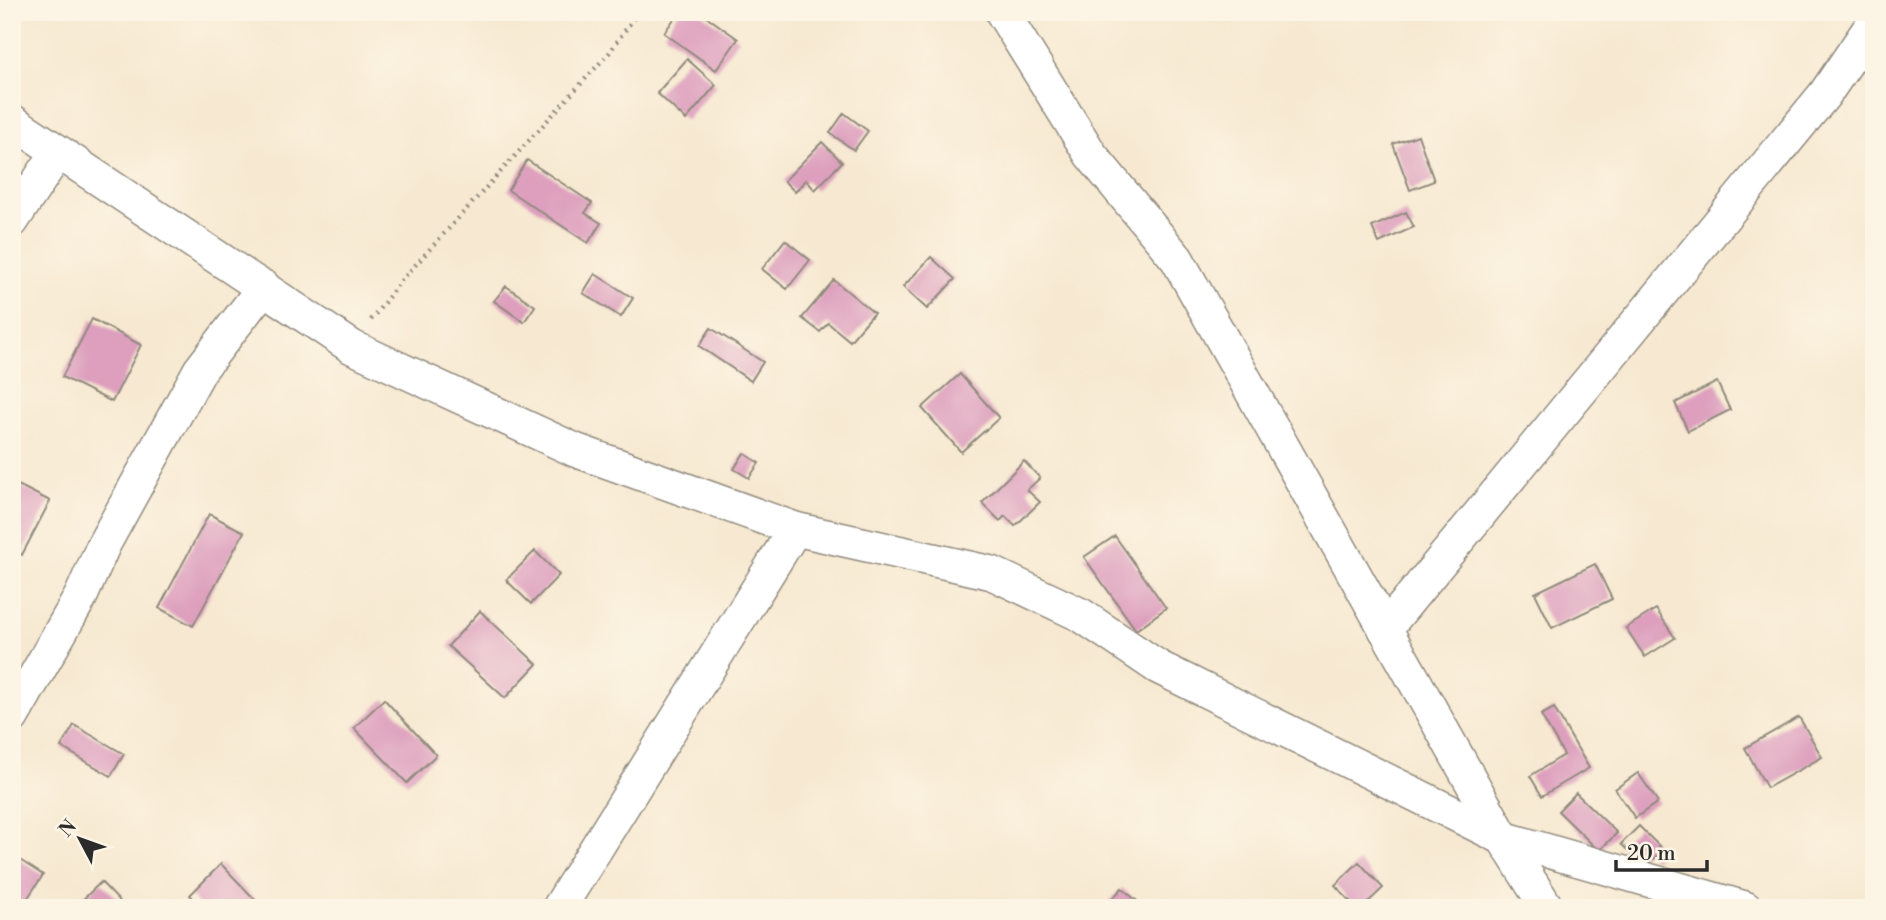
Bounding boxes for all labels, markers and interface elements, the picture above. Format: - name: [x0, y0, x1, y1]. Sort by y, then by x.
- north arrow: [46, 804, 116, 874]
- text: N: [54, 815, 82, 842]
- scale bar: [1616, 829, 1708, 873]
- text: 20 m: [1627, 841, 1676, 867]

